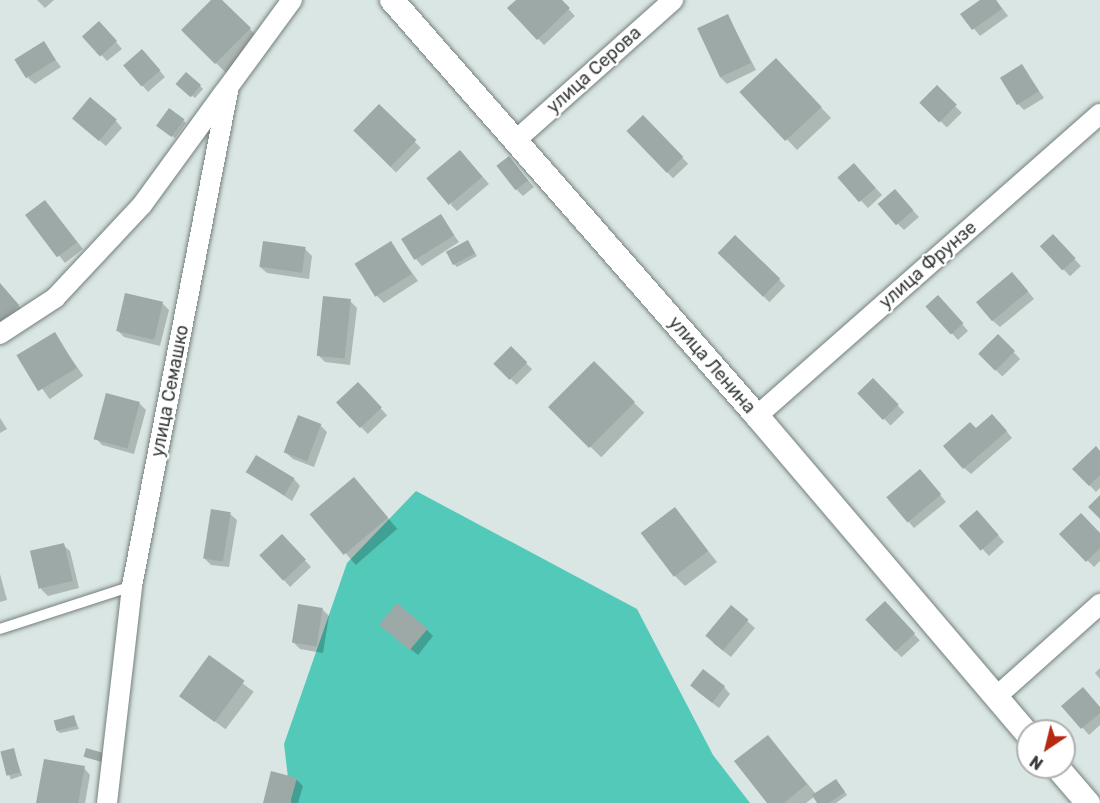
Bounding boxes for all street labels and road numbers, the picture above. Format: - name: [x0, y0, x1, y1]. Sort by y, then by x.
- street label: улица Серова: [542, 22, 646, 118]
- street label: улица Фрунзе: [875, 217, 981, 313]
- street label: улица Ленина: [664, 312, 760, 418]
- street label: улица Семашко: [147, 323, 193, 459]

